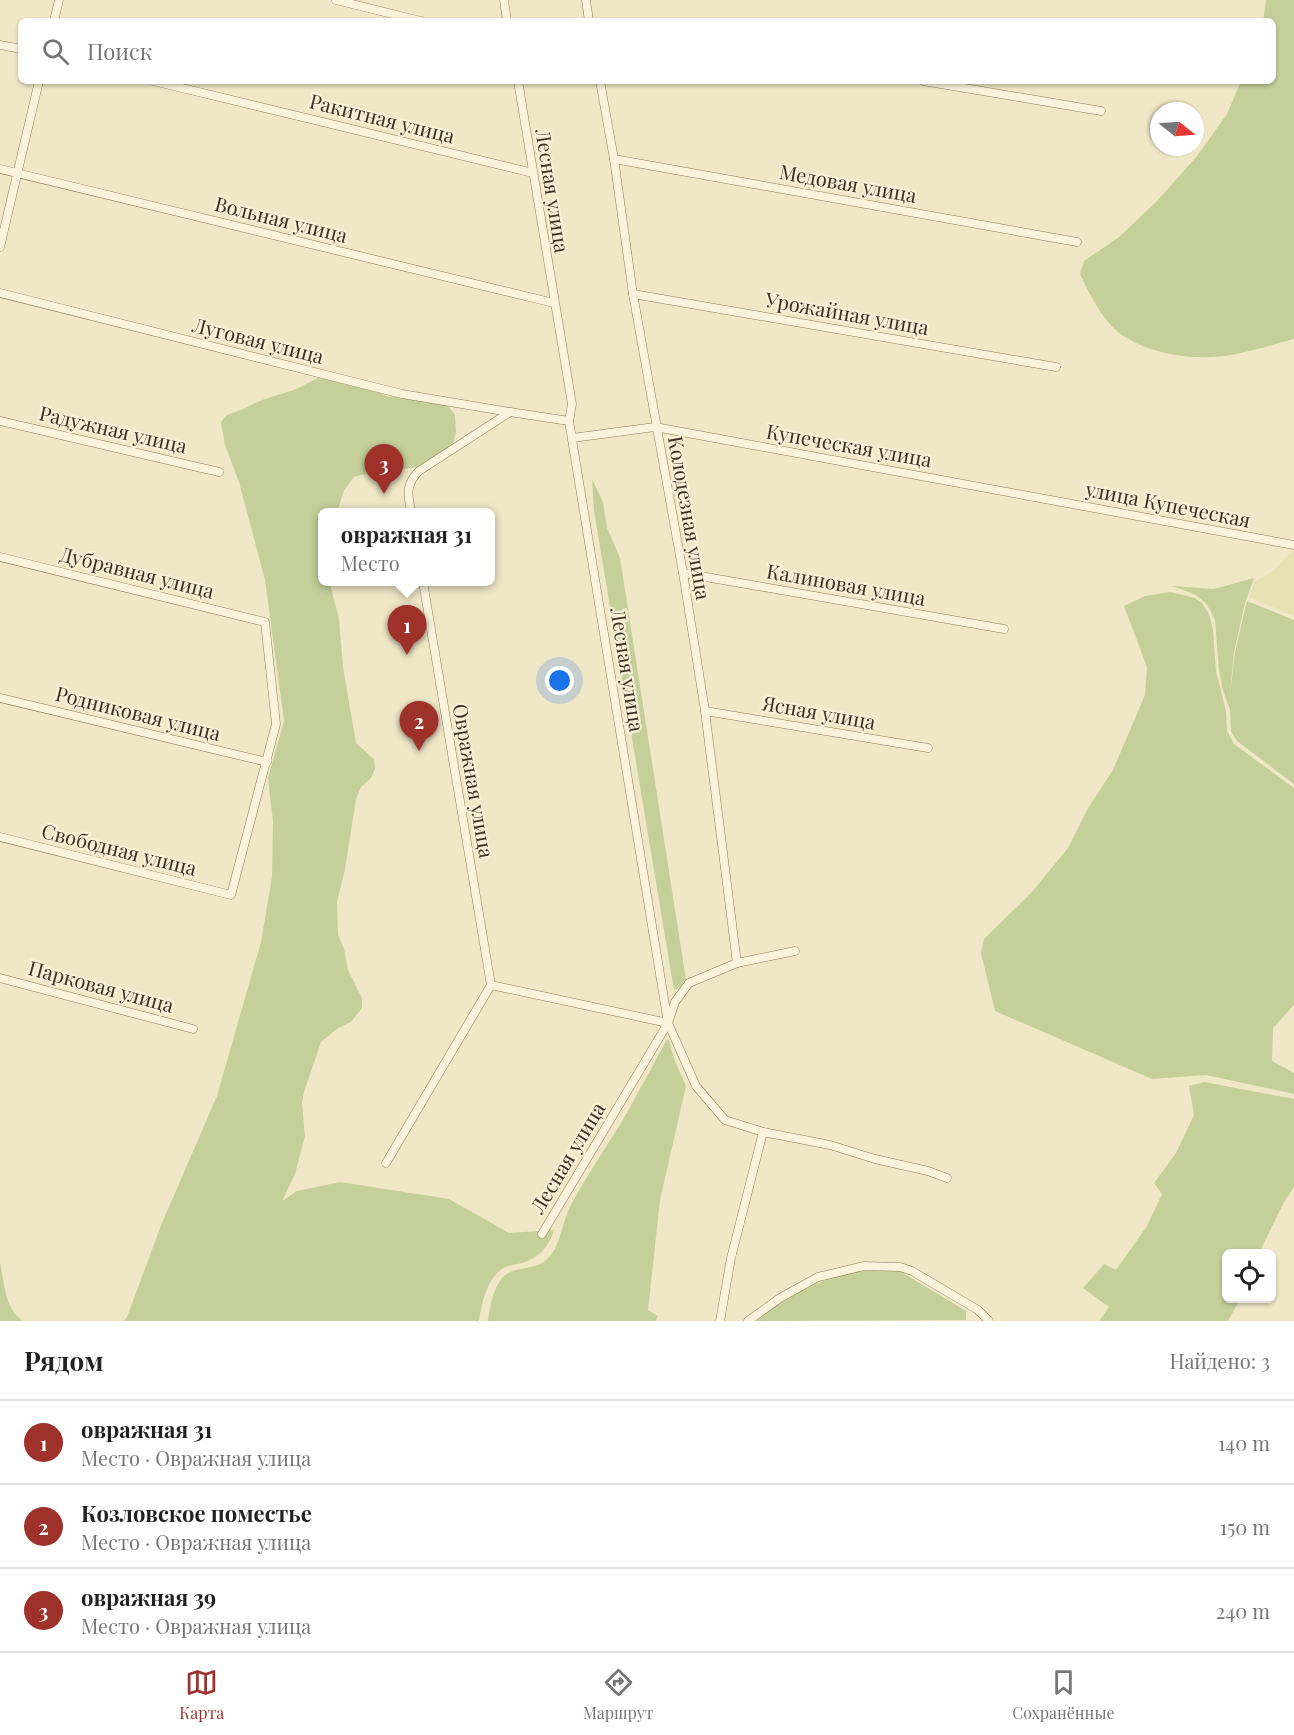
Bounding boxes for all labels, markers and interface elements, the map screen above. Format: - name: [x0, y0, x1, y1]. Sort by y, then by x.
- search box: [18, 18, 1276, 84]
- icon: search: [39, 35, 72, 68]
- text: Поиск: [87, 36, 152, 66]
- street label: Ракитная улица: [307, 86, 458, 149]
- north arrow: [1150, 102, 1204, 156]
- street label: Лесная улица: [530, 126, 577, 255]
- street label: Медовая улица: [778, 157, 919, 208]
- street label: Вольная улица: [212, 189, 350, 248]
- street label: Урожайная улица: [762, 285, 931, 340]
- street label: Луговая улица: [189, 310, 327, 369]
- street label: Радужная улица: [37, 398, 190, 459]
- street label: Купеческая улица: [764, 417, 934, 472]
- street label: Колодезная улица: [663, 434, 718, 602]
- pin: 3: [364, 444, 404, 494]
- street label: улица Купеческая: [1083, 474, 1253, 533]
- popup: [318, 508, 495, 586]
- text: овражная 31: [341, 519, 472, 549]
- street label: Дубравная улица: [57, 539, 217, 604]
- text: Место: [341, 549, 400, 576]
- street label: Калиновая улица: [765, 556, 928, 611]
- street label: Лесная улица: [605, 605, 652, 734]
- pin: 1: [388, 606, 426, 655]
- your location: [545, 666, 574, 695]
- street label: Родниковая улица: [53, 679, 224, 746]
- street label: Ясная улица: [760, 688, 878, 735]
- pin: 2: [400, 702, 438, 751]
- street label: Овражная улица: [448, 702, 501, 860]
- street label: Свободная улица: [39, 816, 200, 881]
- street label: Парковая улица: [26, 953, 177, 1018]
- street label: Лесная улица: [522, 1097, 611, 1219]
- map controls: [1222, 1249, 1276, 1303]
- button: locate: [1222, 1249, 1276, 1303]
- text: Рядом: [24, 1343, 103, 1378]
- text: Найдено: 3: [1169, 1347, 1270, 1374]
- text: овражная 31: [81, 1414, 212, 1444]
- text: 1: [40, 1429, 47, 1456]
- text: 140 m: [1218, 1429, 1270, 1456]
- text: Место · Овражная улица: [81, 1444, 311, 1471]
- text: Козловское поместье: [81, 1498, 312, 1528]
- text: 2: [38, 1513, 49, 1540]
- text: 150 m: [1220, 1513, 1270, 1540]
- text: Место · Овражная улица: [81, 1528, 311, 1555]
- text: овражная 39: [81, 1582, 216, 1612]
- text: 3: [39, 1597, 48, 1624]
- text: 240 m: [1216, 1597, 1270, 1624]
- text: Место · Овражная улица: [81, 1612, 311, 1639]
- tab: Карта: [179, 1666, 224, 1723]
- tab: Маршрут: [583, 1666, 654, 1723]
- tab: Сохранённые: [1012, 1666, 1115, 1723]

